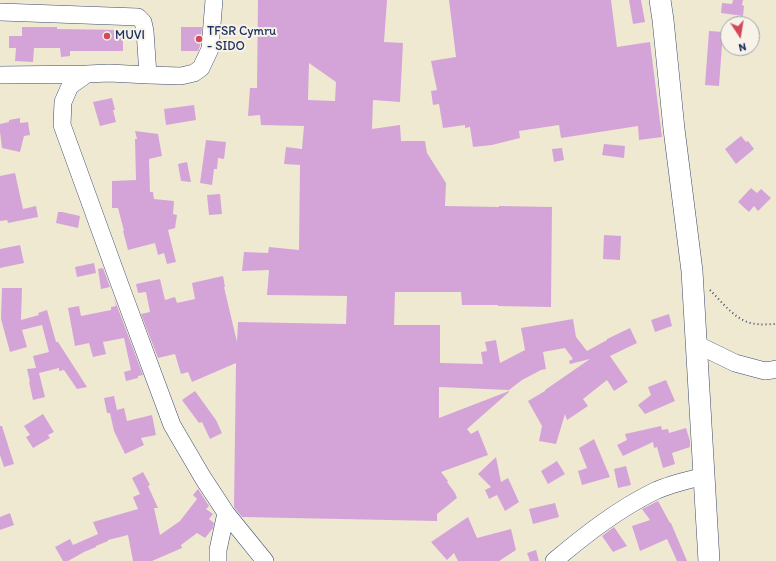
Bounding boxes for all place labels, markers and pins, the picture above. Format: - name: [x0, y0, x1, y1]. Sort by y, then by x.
- place label: TFSR Cymru - SIDO: [207, 24, 276, 55]
- place label: MUVI: [115, 28, 145, 44]
- marker: MUVI: [102, 31, 112, 41]
- marker: TFSR Cymru - SIDO: [194, 34, 204, 44]

